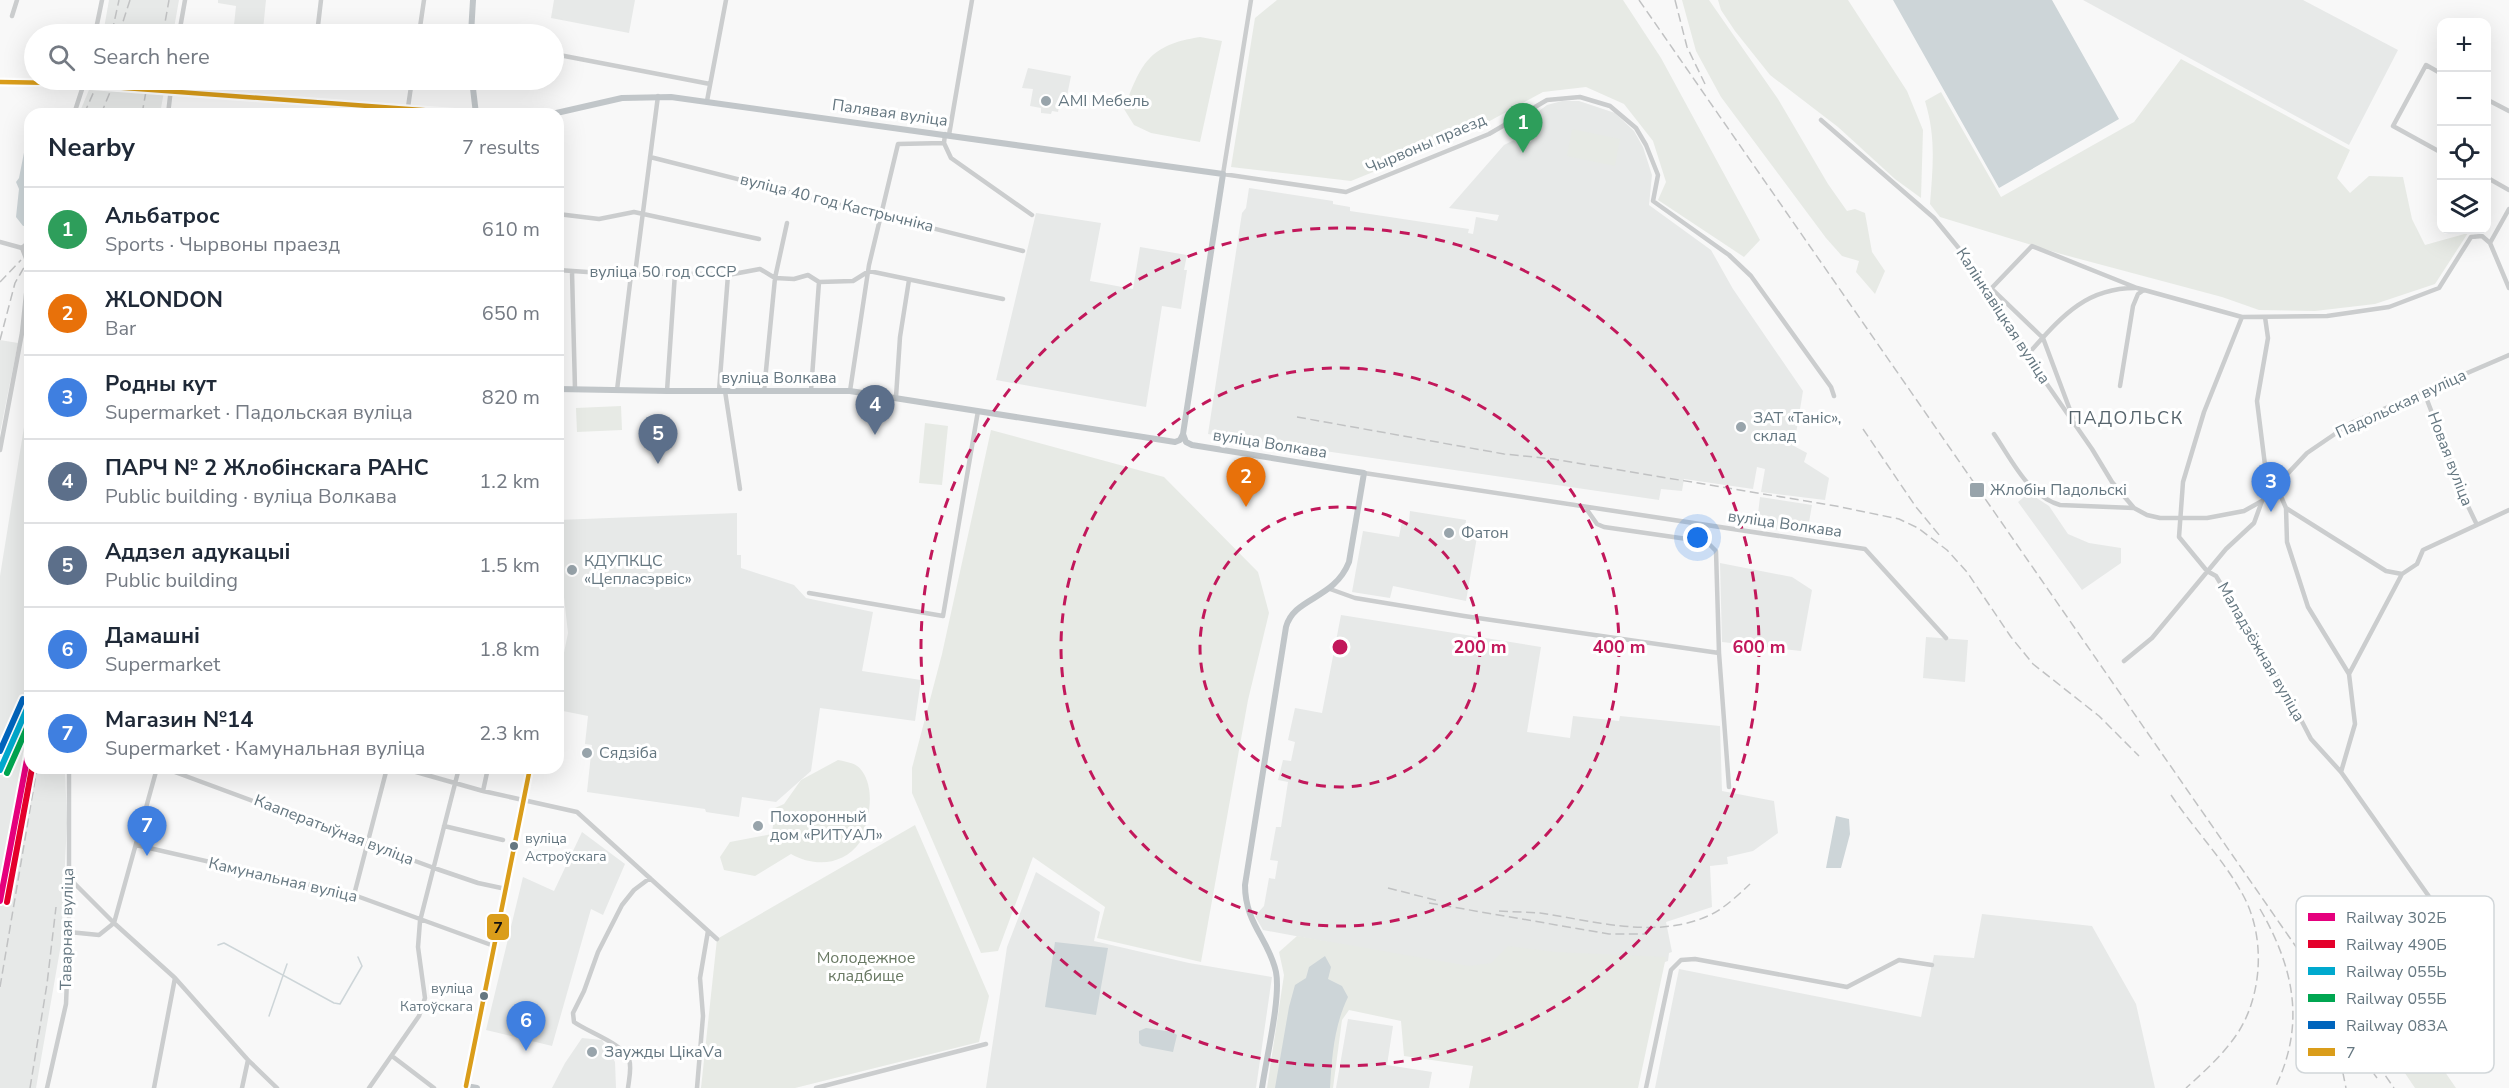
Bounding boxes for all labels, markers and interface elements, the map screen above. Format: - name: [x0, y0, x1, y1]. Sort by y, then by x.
- map controls: [2437, 18, 2491, 234]
- button: +: [2437, 18, 2491, 72]
- search box: [24, 24, 564, 90]
- icon: search: [45, 41, 78, 74]
- text: Search here: [93, 42, 210, 72]
- button: −: [2437, 72, 2491, 126]
- place label: AMI Мебель: [1058, 90, 1149, 112]
- street label: Палявая вуліца: [831, 94, 949, 132]
- marker: AMI Мебель: [1039, 94, 1053, 108]
- pin: 1: [1504, 104, 1543, 153]
- street label: Чырвоны праезд: [1362, 109, 1490, 179]
- button: locate: [2437, 126, 2491, 180]
- text: Nearby: [48, 130, 135, 165]
- text: 7 results: [462, 134, 540, 161]
- street label: вуліца 40 год Кастрычніка: [738, 168, 936, 238]
- button: layers: [2437, 180, 2491, 234]
- text: Альбатрос: [105, 201, 220, 231]
- text: 1: [62, 216, 74, 243]
- text: 610 m: [482, 216, 540, 243]
- text: Sports · Чырвоны праезд: [105, 231, 340, 258]
- street label: Калінкавіцкая вуліца: [1951, 244, 2055, 388]
- street label: вуліца 50 год СССР: [590, 261, 737, 283]
- text: ЖLONDON: [105, 285, 223, 315]
- text: 2: [62, 300, 74, 327]
- text: 650 m: [482, 300, 540, 327]
- text: Bar: [105, 315, 136, 342]
- street label: Падольская вуліца: [2332, 364, 2470, 444]
- street label: вуліца Волкава: [721, 367, 837, 389]
- text: Родны кут: [105, 369, 217, 399]
- text: 3: [62, 384, 74, 411]
- text: 820 m: [482, 384, 540, 411]
- pin: 4: [856, 386, 894, 435]
- text: Supermarket · Падольская вуліца: [105, 399, 413, 426]
- district label: ПАДОЛЬСК: [2068, 406, 2184, 430]
- place label: ЗАТ «Таніс», склад: [1753, 407, 1841, 447]
- street label: Новая вуліца: [2422, 409, 2478, 509]
- pin: 5: [638, 414, 678, 464]
- marker: ЗАТ «Таніс», склад: [1734, 420, 1748, 434]
- street label: вуліца Волкава: [1211, 424, 1329, 464]
- text: ПАРЧ № 2 Жлобінскага РАНС: [105, 453, 429, 483]
- pin: 2: [1226, 458, 1266, 507]
- pin: 3: [2252, 462, 2290, 512]
- text: 4: [62, 468, 74, 495]
- text: 1.2 km: [479, 468, 540, 495]
- place label: Жлобін Падольскі: [1990, 479, 2127, 501]
- marker: Жлобін Падольскі: [1968, 481, 1986, 499]
- text: Public building · вуліца Волкава: [105, 483, 397, 510]
- street label: вуліца Волкава: [1726, 505, 1844, 543]
- place label: Фатон: [1461, 522, 1509, 544]
- your location: [1683, 523, 1712, 552]
- marker: Фатон: [1442, 526, 1456, 540]
- text: Аддзел адукацыі: [105, 537, 290, 567]
- place label: КДУПКЦС «Цепласэрвіс»: [584, 550, 692, 590]
- text: 5: [62, 552, 74, 579]
- text: 1.5 km: [479, 552, 540, 579]
- marker: КДУПКЦС «Цепласэрвіс»: [565, 563, 579, 577]
- text: Public building: [105, 567, 238, 594]
- street label: Маладзёжная вуліца: [2212, 578, 2310, 726]
- text: Дамашні: [105, 621, 200, 651]
- text: 200 m: [1453, 635, 1507, 659]
- text: 400 m: [1592, 635, 1646, 659]
- text: 600 m: [1732, 635, 1786, 659]
- text: 6: [62, 636, 74, 663]
- text: 1.8 km: [479, 636, 540, 663]
- centre of rings: [1330, 637, 1350, 657]
- text: Supermarket: [105, 651, 220, 678]
- text: Магазин №14: [105, 705, 254, 735]
- text: 7: [62, 720, 74, 747]
- text: 2.3 km: [479, 720, 540, 747]
- text: Supermarket · Камунальная вуліца: [105, 735, 425, 762]
- place label: Сядзіба: [599, 742, 657, 764]
- marker: Сядзіба: [580, 746, 594, 760]
- street label: Кааператыўная вуліца: [251, 789, 417, 871]
- pin: 7: [128, 806, 166, 856]
- place label: Похоронный дом «РИТУАЛ»: [770, 806, 883, 846]
- marker: Похоронный дом «РИТУАЛ»: [751, 819, 765, 833]
- place label: вуліца Астроўскага: [525, 829, 607, 866]
- marker: вуліца Астроўскага: [508, 840, 520, 852]
- street label: Камунальная вуліца: [206, 852, 360, 908]
- street label: Таварная вуліца: [55, 868, 79, 990]
- legend: [2296, 896, 2494, 1073]
- text: Railway 302Б: [2346, 907, 2447, 929]
- line badge: 7: [486, 913, 510, 941]
- text: 7: [493, 917, 503, 939]
- text: Railway 490Б: [2346, 934, 2447, 956]
- park label: Молодежное кладбище: [817, 947, 915, 987]
- text: Railway 055Ь: [2346, 961, 2447, 983]
- place label: вуліца Катоўскага: [400, 979, 473, 1016]
- text: Railway 055Б: [2346, 988, 2447, 1010]
- marker: вуліца Катоўскага: [478, 990, 490, 1002]
- pin: 6: [506, 1002, 546, 1051]
- text: Railway 083А: [2346, 1015, 2448, 1037]
- place label: Заужды ЦікаVа: [604, 1041, 722, 1063]
- text: 7: [2346, 1042, 2356, 1064]
- marker: Заужды ЦікаVа: [585, 1045, 599, 1059]

